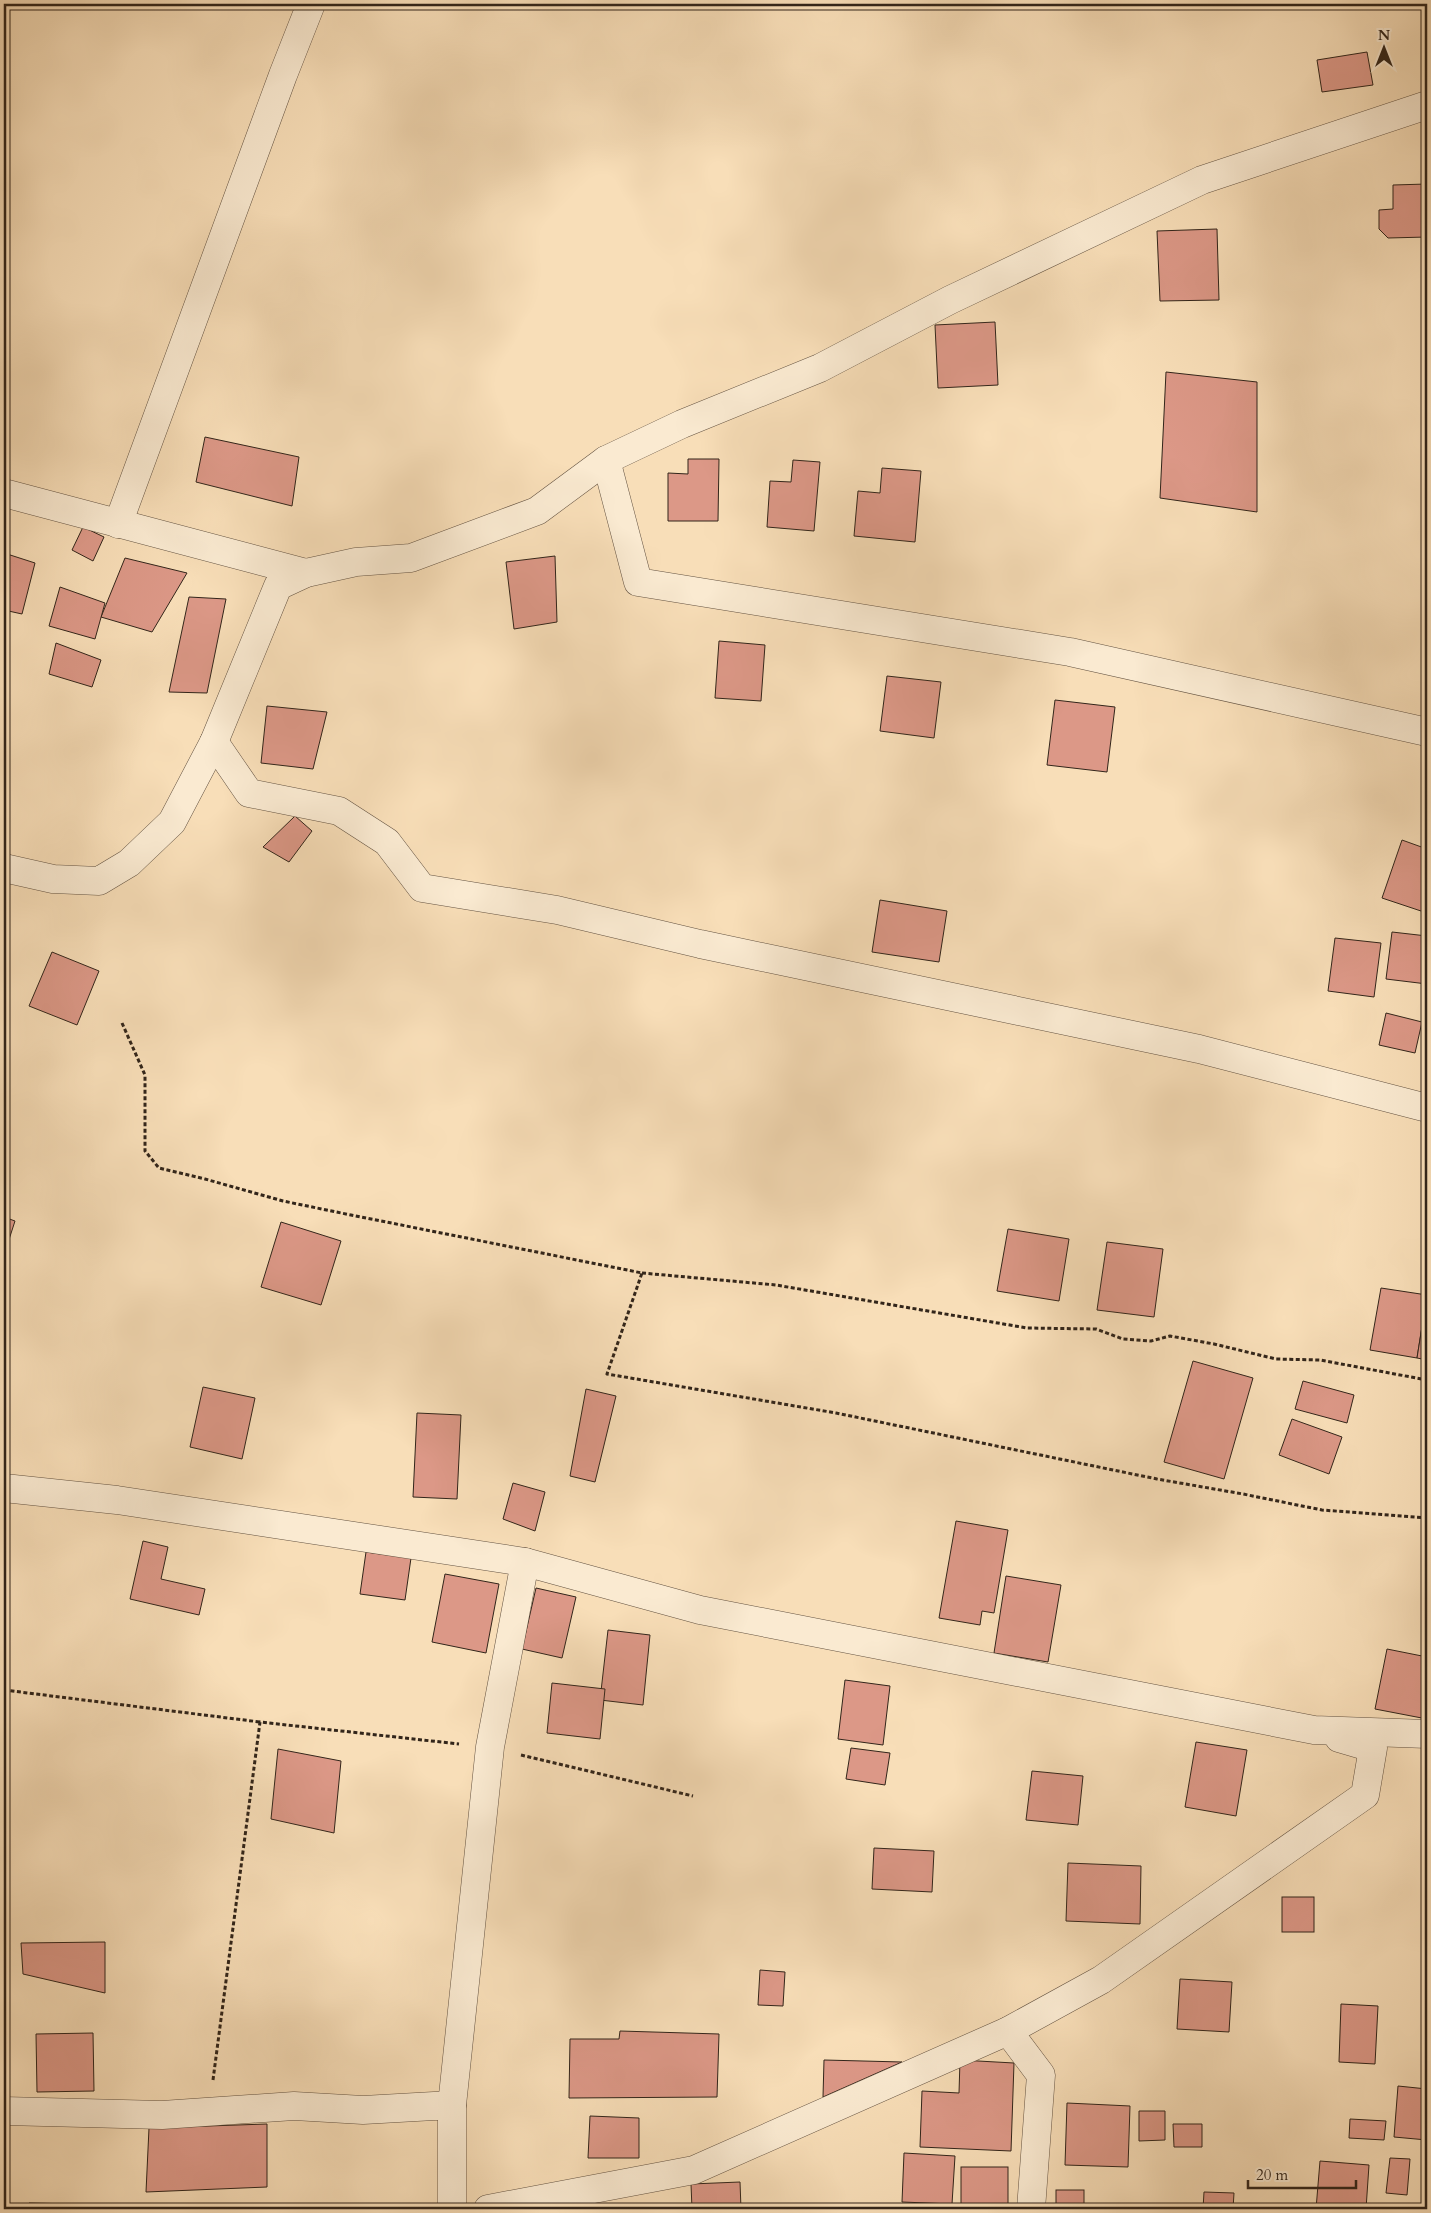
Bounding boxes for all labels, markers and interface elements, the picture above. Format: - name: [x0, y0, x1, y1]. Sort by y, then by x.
- north arrow: [1358, 22, 1408, 72]
- text: N: [1378, 26, 1390, 45]
- scale bar: [1248, 2158, 1356, 2190]
- text: 20 m: [1256, 2165, 1288, 2185]

